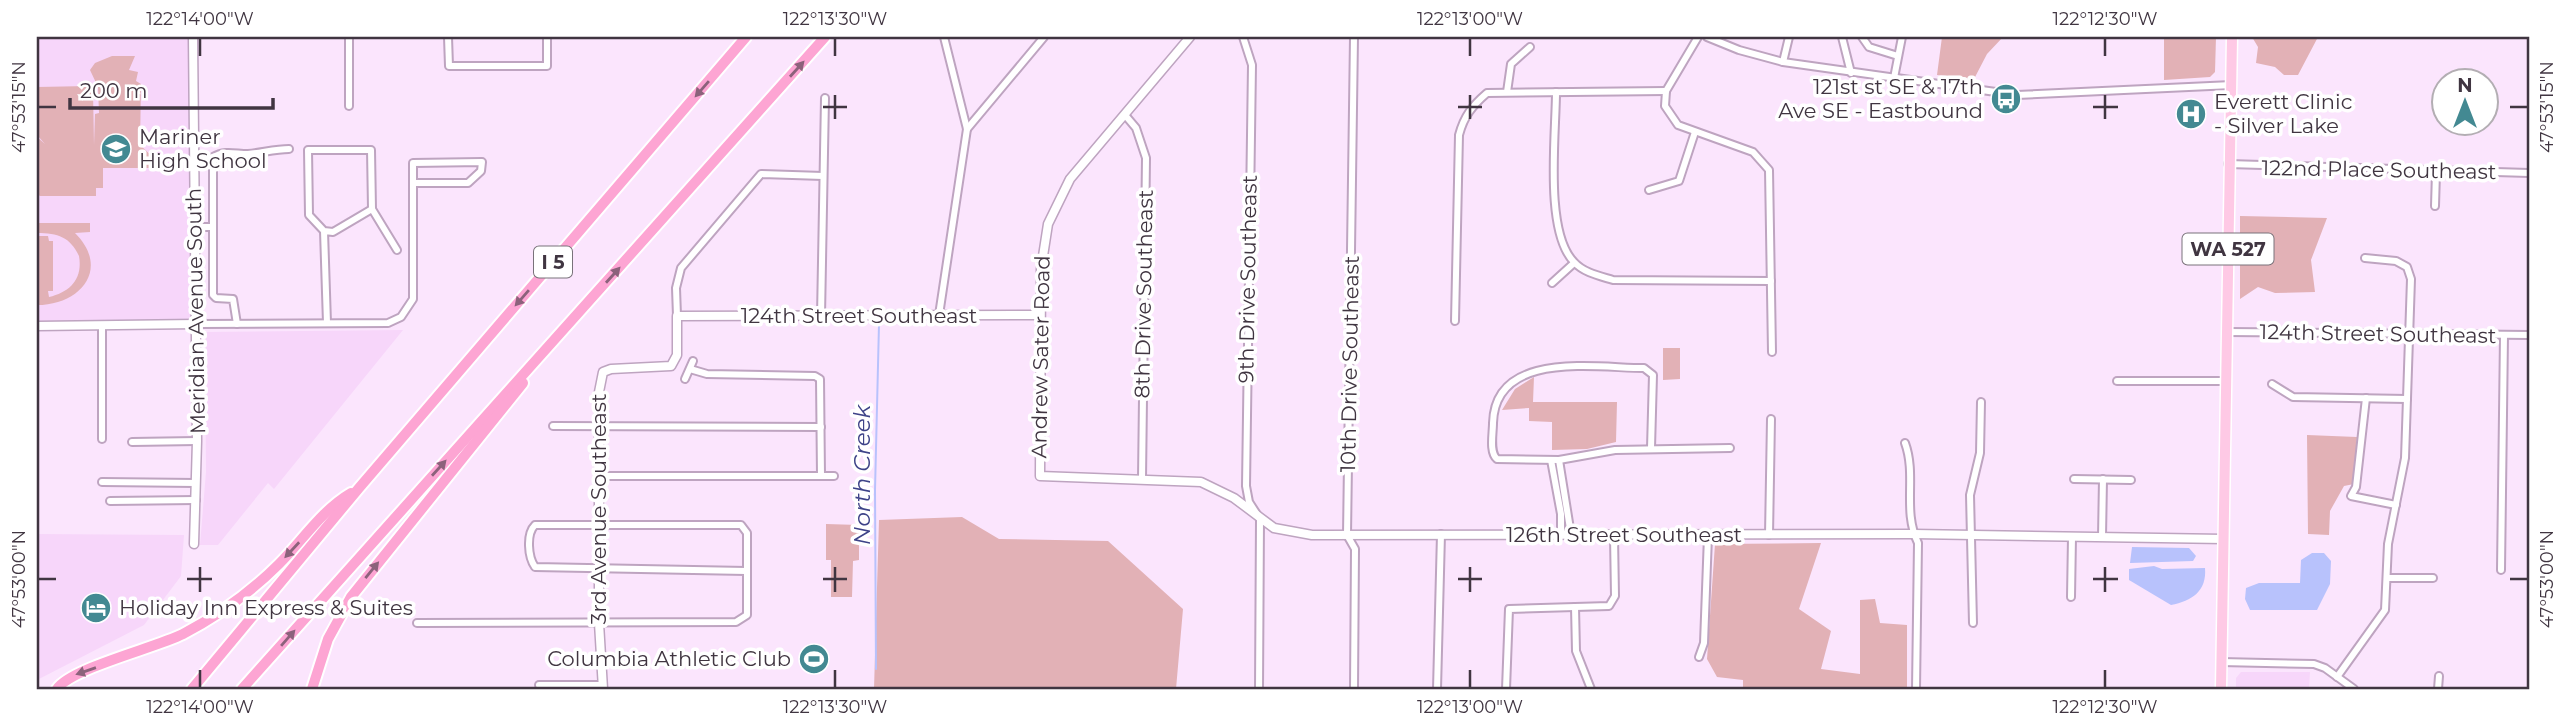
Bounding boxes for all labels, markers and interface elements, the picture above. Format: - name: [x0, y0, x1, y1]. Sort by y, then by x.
- text: 122°14'00"W: [146, 8, 254, 30]
- text: 122°13'30"W: [783, 8, 887, 30]
- text: 122°13'00"W: [1417, 8, 1523, 30]
- text: 122°12'30"W: [2053, 8, 2157, 30]
- one-way arrow: [789, 60, 805, 78]
- text: 47°53'15"N: [8, 61, 30, 153]
- text: 47°53'15"N: [2536, 61, 2558, 153]
- scale bar: [70, 66, 273, 110]
- north arrow: [2430, 66, 2500, 136]
- place label: 121st st SE & 17th Ave SE - Eastbound: [1778, 74, 1983, 123]
- text: N: [2457, 74, 2473, 97]
- text: 200 m: [80, 78, 147, 103]
- one-way arrow: [695, 80, 710, 97]
- bus stop icon: 121st st SE & 17th Ave SE - Eastbound: [1989, 82, 2023, 116]
- place label: Everett Clinic - Silver Lake: [2214, 89, 2353, 138]
- hospital icon: Everett Clinic - Silver Lake: [2174, 97, 2208, 131]
- place label: Mariner High School: [139, 124, 267, 173]
- school or university icon: Mariner High School: [99, 132, 133, 166]
- street label: 122nd Place Southeast: [2261, 155, 2497, 184]
- street label: 9th Drive Southeast: [1233, 175, 1262, 383]
- street label: Meridian Avenue South: [181, 188, 210, 434]
- street label: 8th Drive Southeast: [1129, 189, 1158, 398]
- road number: WA 527: [2182, 233, 2274, 264]
- road number: I 5: [534, 246, 572, 278]
- street label: Andrew Sater Road: [1026, 255, 1055, 459]
- street label: 10th Drive Southeast: [1335, 255, 1364, 473]
- one-way arrow: [604, 267, 620, 284]
- one-way arrow: [514, 289, 529, 307]
- street label: 124th Street Southeast: [741, 303, 977, 328]
- street label: 124th Street Southeast: [2260, 319, 2496, 348]
- street label: 3rd Avenue Southeast: [586, 394, 611, 624]
- water label: North Creek: [848, 403, 876, 545]
- one-way arrow: [431, 459, 447, 477]
- street label: 126th Street Southeast: [1506, 522, 1742, 547]
- text: 47°53'00"N: [8, 530, 30, 628]
- text: 47°53'00"N: [2536, 530, 2558, 628]
- one-way arrow: [284, 541, 300, 558]
- one-way arrow: [364, 561, 379, 578]
- hotel icon: Holiday Inn Express & Suites: [79, 591, 113, 625]
- place label: Holiday Inn Express & Suites: [119, 595, 413, 620]
- one-way arrow: [279, 630, 295, 647]
- sports icon: Columbia Athletic Club: [797, 642, 831, 676]
- place label: Columbia Athletic Club: [547, 646, 791, 671]
- one-way arrow: [76, 666, 97, 677]
- text: 122°14'00"W: [146, 696, 254, 718]
- text: 122°13'30"W: [783, 696, 887, 718]
- text: 122°13'00"W: [1417, 696, 1523, 718]
- text: 122°12'30"W: [2053, 696, 2157, 718]

